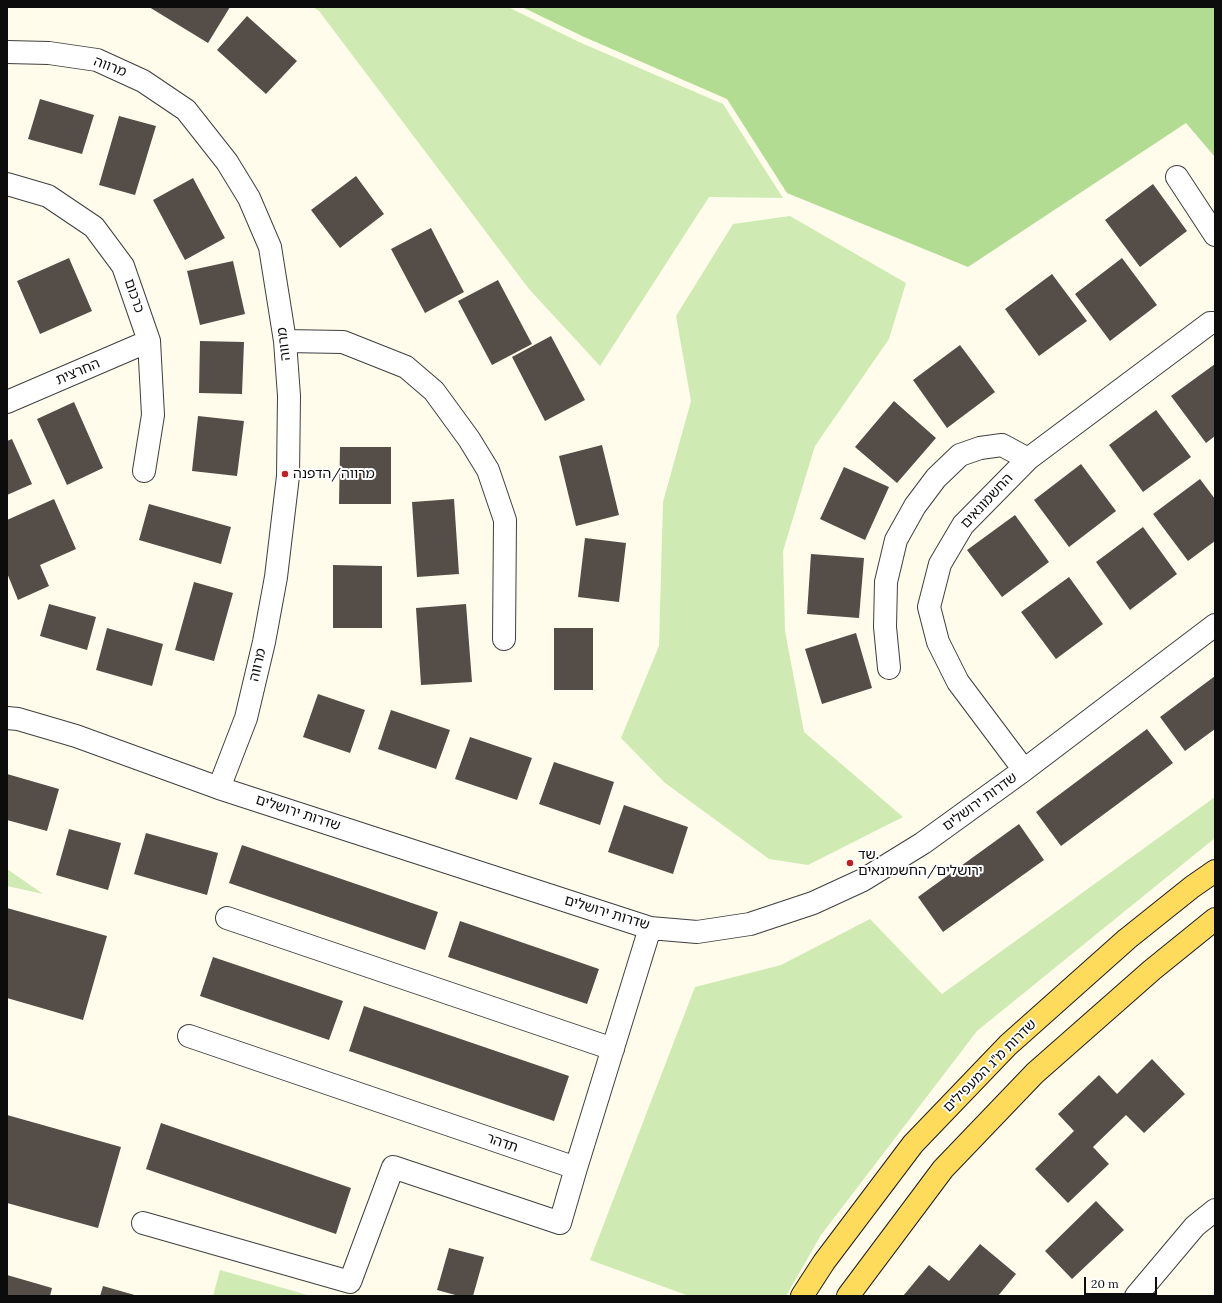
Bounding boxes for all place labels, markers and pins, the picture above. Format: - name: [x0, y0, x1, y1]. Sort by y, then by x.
- place label: מרווה/הדפנה: [293, 466, 375, 482]
- marker: מרווה/הדפנה: [280, 469, 290, 479]
- place label: שד. ירושלים/החשמונאים: [858, 847, 983, 880]
- marker: שד. ירושלים/החשמונאים: [845, 858, 855, 868]

